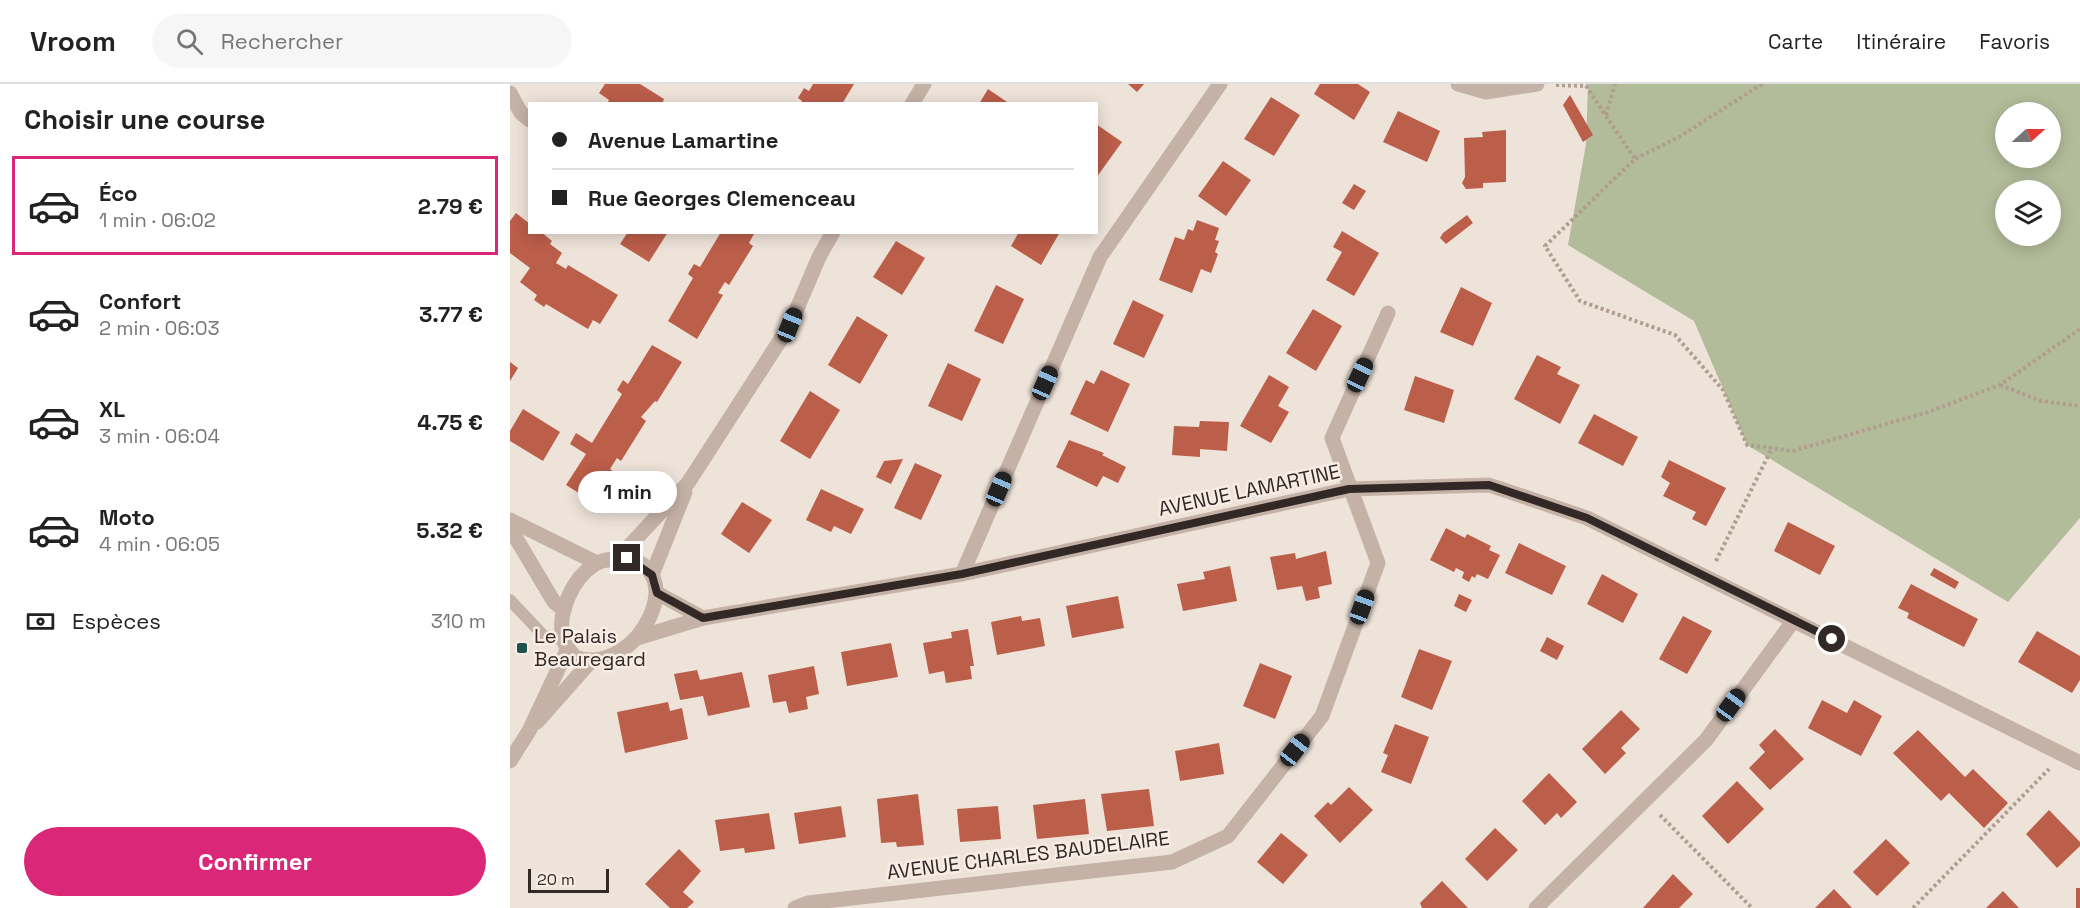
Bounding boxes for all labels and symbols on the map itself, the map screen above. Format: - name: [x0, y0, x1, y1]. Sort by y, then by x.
- north arrow: [1995, 102, 2061, 168]
- car: [775, 305, 805, 345]
- car: [1344, 355, 1376, 395]
- car: [1029, 363, 1061, 403]
- street label: AVENUE LAMARTINE: [1156, 458, 1342, 522]
- car: [984, 469, 1014, 509]
- callout: 1 min: [578, 471, 676, 513]
- route end: [613, 544, 640, 571]
- car: [1347, 587, 1377, 627]
- place label: Le Palais Beauregard: [534, 623, 646, 672]
- route start: [1818, 625, 1845, 652]
- marker: Le Palais Beauregard: [515, 641, 529, 655]
- car: [1713, 685, 1749, 725]
- car: [1277, 730, 1313, 770]
- street label: AVENUE CHARLES BAUDELAIRE: [885, 825, 1171, 885]
- scale bar: [528, 866, 609, 894]

